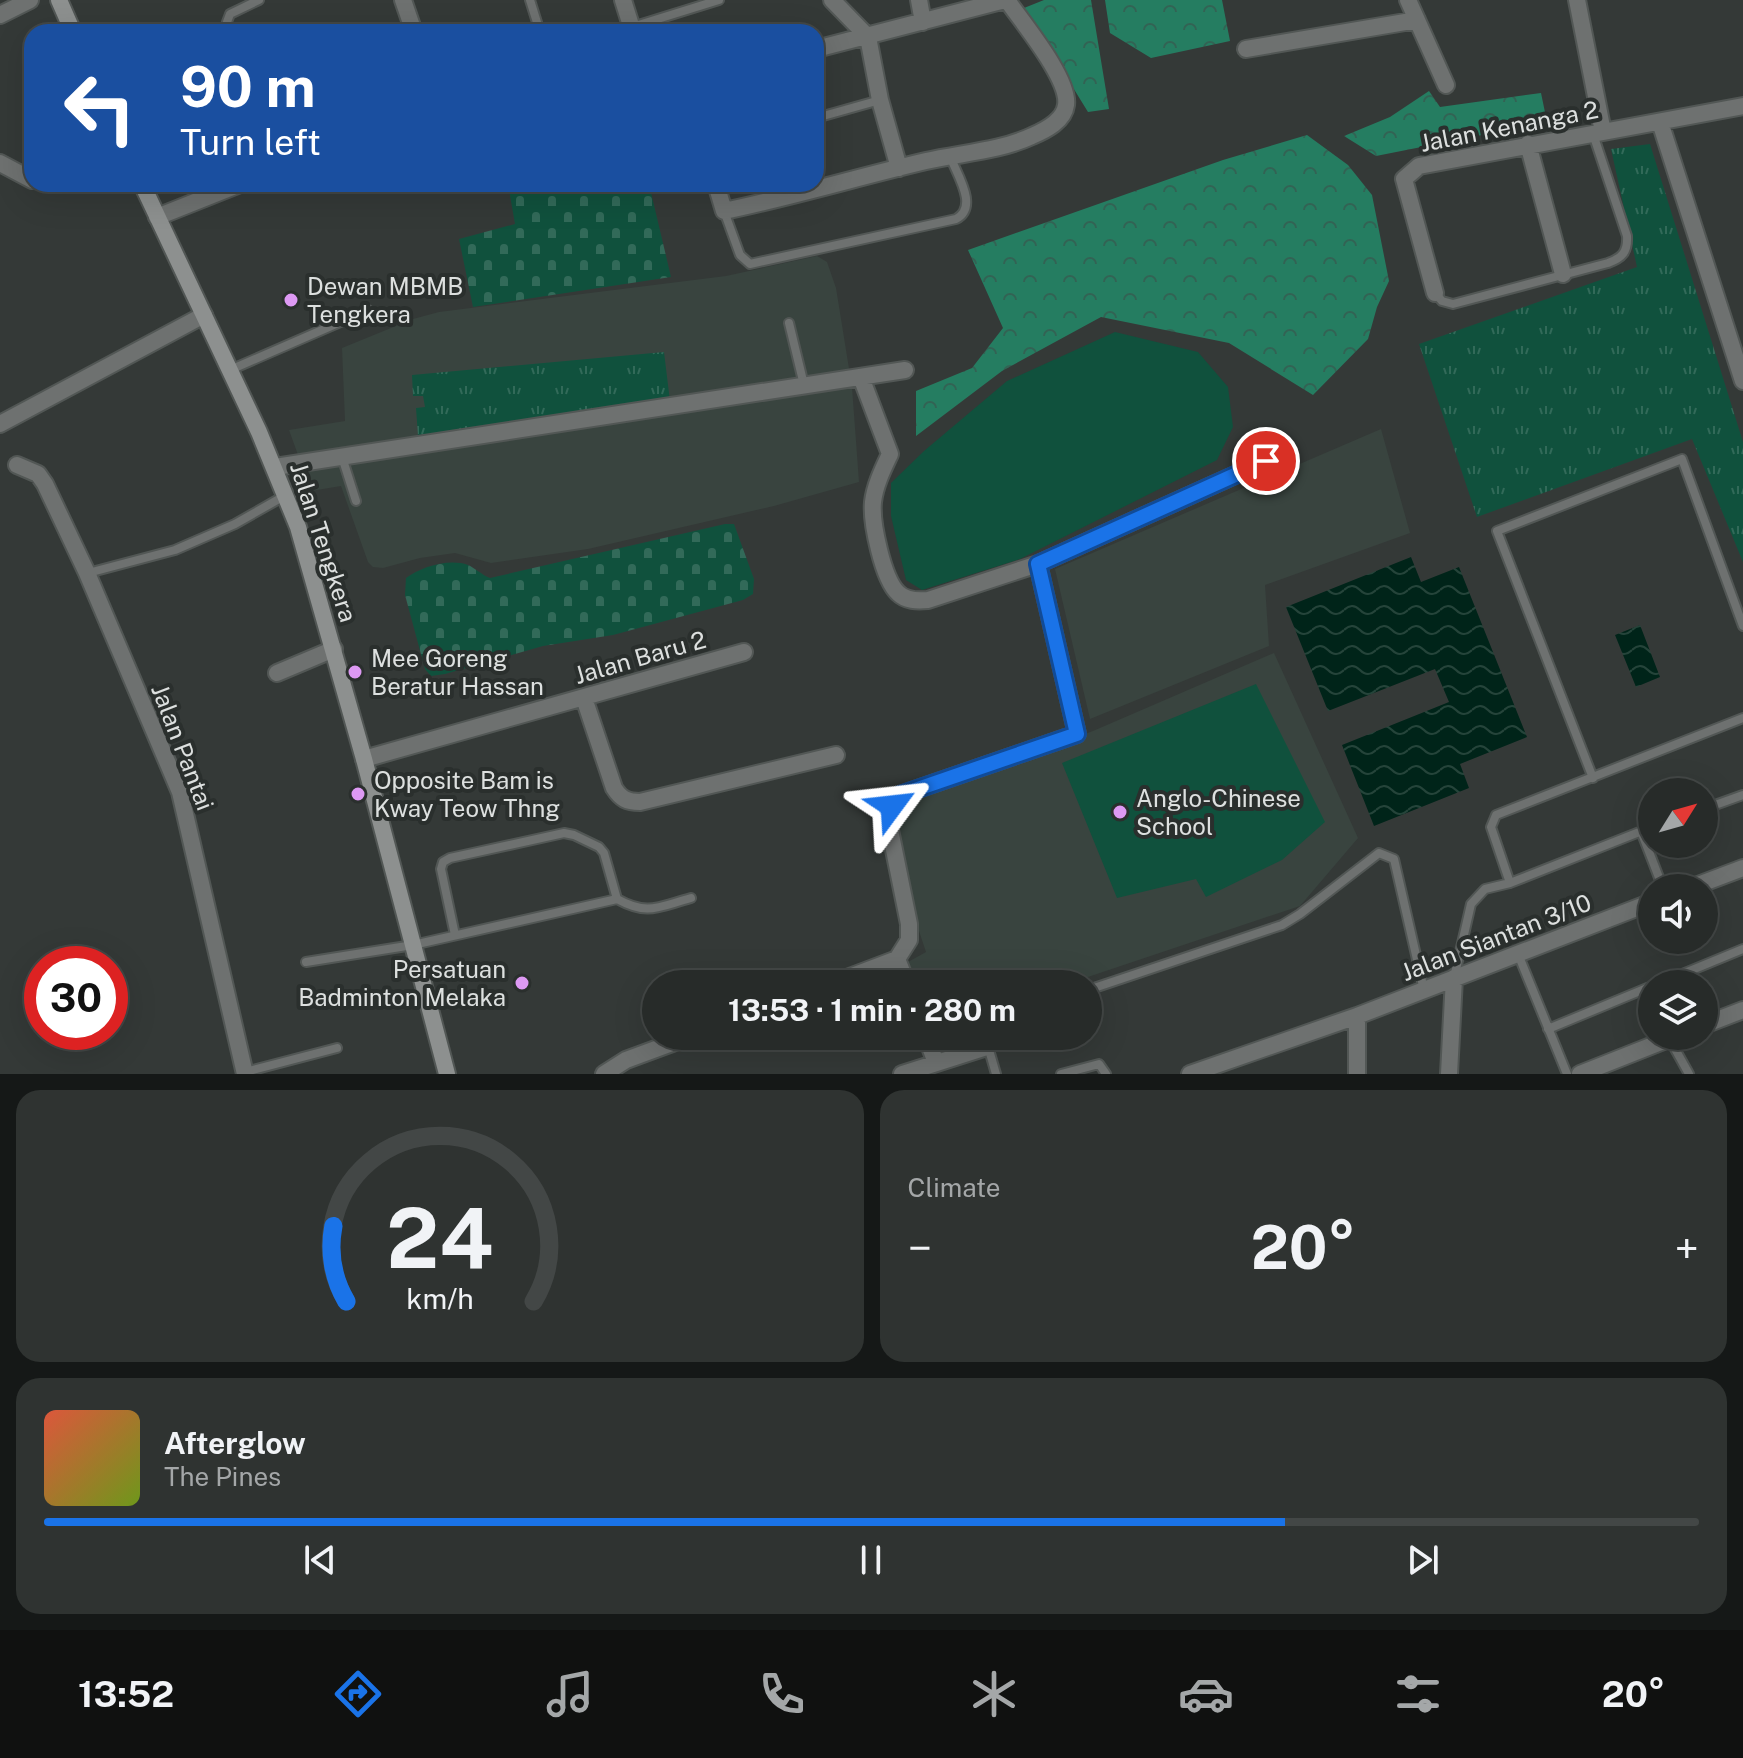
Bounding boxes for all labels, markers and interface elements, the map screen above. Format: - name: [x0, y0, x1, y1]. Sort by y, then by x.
- text: 90 m: [180, 54, 316, 120]
- icon: left: [48, 56, 152, 160]
- street label: Jalan Kenanga 2: [1418, 95, 1600, 157]
- text: Turn left: [180, 121, 321, 163]
- place label: Dewan MBMB Tengkera: [307, 272, 463, 328]
- marker: Dewan MBMB Tengkera: [282, 291, 300, 309]
- pin: [1232, 427, 1300, 495]
- icon: arrive: [1244, 439, 1288, 483]
- street label: Jalan Tengkera: [285, 459, 363, 625]
- street label: Jalan Baru 2: [571, 625, 709, 689]
- place label: Mee Goreng Beratur Hassan: [371, 644, 544, 700]
- marker: Mee Goreng Beratur Hassan: [346, 663, 364, 681]
- street label: Jalan Pantai: [146, 680, 220, 814]
- position arrow: [850, 764, 934, 848]
- place label: Opposite Bam is Kway Teow Thng: [374, 766, 560, 822]
- north arrow: [1638, 778, 1718, 858]
- map controls: [1638, 778, 1718, 1050]
- place label: Anglo-Chinese School: [1136, 784, 1301, 840]
- marker: Opposite Bam is Kway Teow Thng: [349, 785, 367, 803]
- marker: Anglo-Chinese School: [1111, 803, 1129, 821]
- button: sound: [1638, 874, 1718, 954]
- street label: Jalan Siantan 3/10: [1397, 888, 1595, 986]
- speed limit sign: 30: [24, 946, 128, 1050]
- place label: Persatuan Badminton Melaka: [298, 955, 506, 1011]
- button: layers: [1638, 970, 1718, 1050]
- marker: Persatuan Badminton Melaka: [513, 974, 531, 992]
- text: 13:53 · 1 min · 280 m: [728, 992, 1016, 1028]
- text: Climate: [908, 1172, 1001, 1203]
- text: 24: [386, 1189, 493, 1287]
- text: 20°: [1251, 1212, 1356, 1283]
- text: −: [908, 1222, 932, 1274]
- text: +: [1675, 1222, 1699, 1274]
- text: km/h: [406, 1282, 473, 1315]
- text: Afterglow: [164, 1425, 306, 1461]
- text: The Pines: [164, 1461, 281, 1492]
- icon: previous: [298, 1538, 342, 1582]
- icon: pause: [849, 1538, 893, 1582]
- icon: next: [1401, 1538, 1445, 1582]
- icon: directions: [330, 1666, 386, 1722]
- icon: music: [542, 1666, 598, 1722]
- icon: phone: [754, 1666, 810, 1722]
- icon: climate: [966, 1666, 1022, 1722]
- icon: car: [1178, 1666, 1234, 1722]
- icon: filters: [1390, 1666, 1446, 1722]
- text: 13:52: [78, 1673, 174, 1715]
- text: 20°: [1602, 1673, 1665, 1715]

